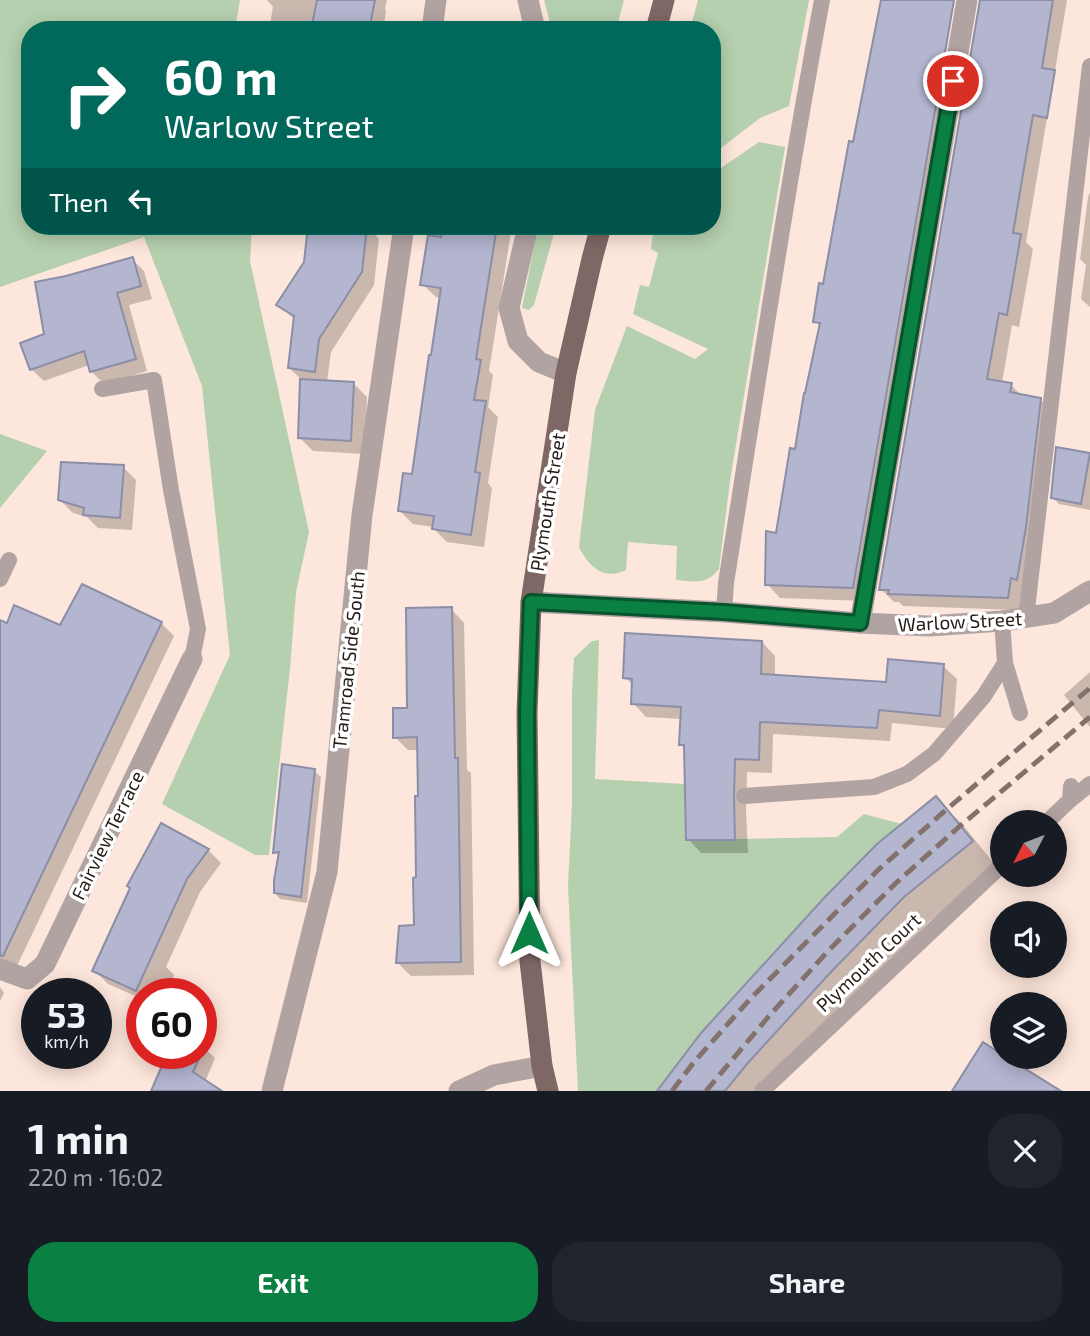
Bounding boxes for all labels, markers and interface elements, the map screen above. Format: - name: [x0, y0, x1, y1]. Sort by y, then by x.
- text: 60 m: [164, 46, 278, 105]
- icon: right: [49, 49, 140, 140]
- pin: [923, 51, 983, 111]
- icon: arrive: [934, 62, 972, 100]
- text: Warlow Street: [164, 106, 374, 144]
- icon: left: [122, 182, 160, 220]
- text: Then: [49, 186, 108, 217]
- street label: Plymouth Street: [525, 431, 569, 573]
- street label: Tramroad Side South: [327, 570, 369, 750]
- street label: Warlow Street: [897, 606, 1023, 636]
- street label: Fairview Terrace: [66, 767, 148, 903]
- north arrow: [990, 810, 1068, 887]
- map controls: [990, 810, 1067, 1069]
- position arrow: [492, 896, 566, 970]
- button: sound: [990, 901, 1067, 978]
- street label: Plymouth Court: [811, 908, 925, 1016]
- speed limit sign: 60: [126, 978, 217, 1069]
- button: layers: [990, 992, 1067, 1069]
- text: 53: [47, 993, 86, 1035]
- text: km/h: [44, 1030, 89, 1052]
- text: 1 min: [28, 1112, 129, 1162]
- button: close: [988, 1114, 1062, 1188]
- text: 220 m · 16:02: [28, 1163, 163, 1191]
- button: Exit: [28, 1242, 538, 1322]
- button: Share: [552, 1242, 1062, 1322]

